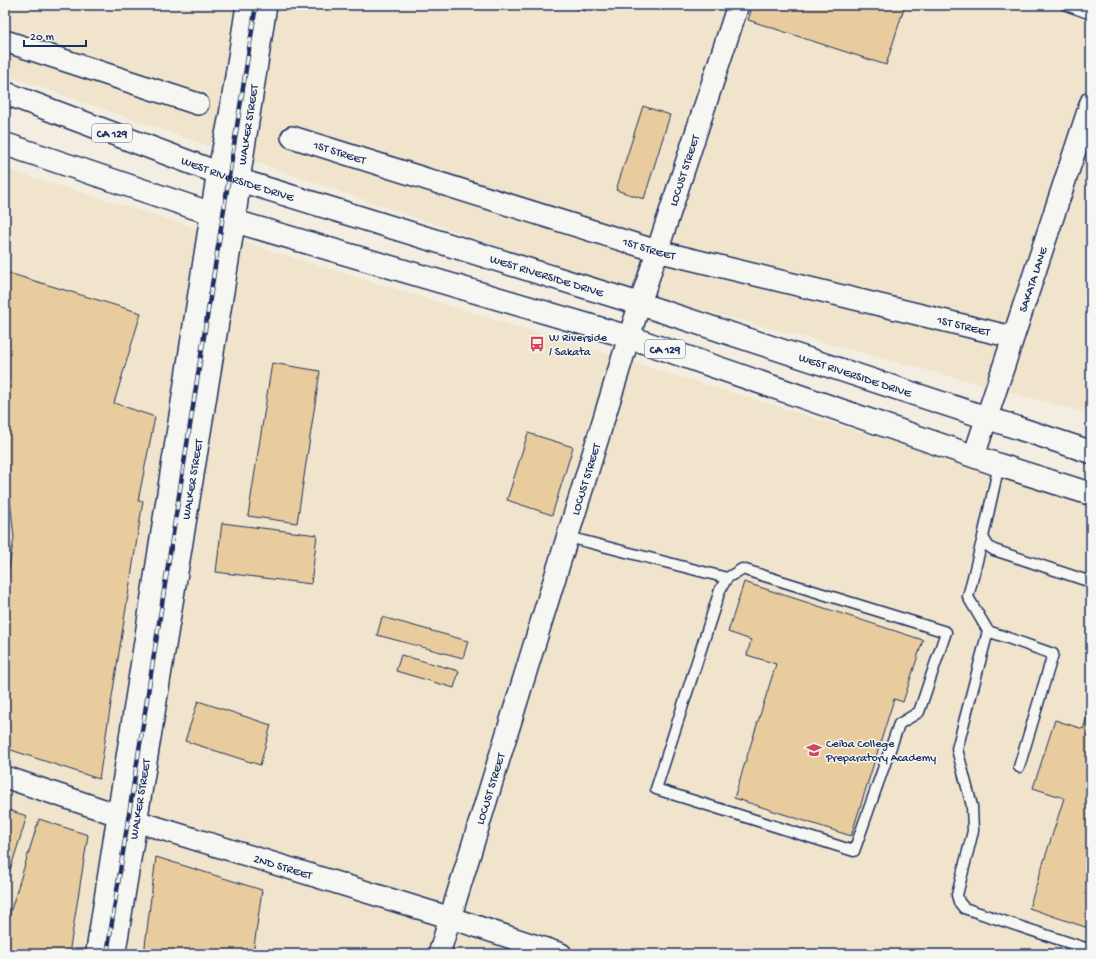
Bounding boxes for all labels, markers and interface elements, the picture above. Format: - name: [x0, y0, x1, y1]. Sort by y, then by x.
- scale bar: [24, 22, 86, 48]
- text: 20 m: [30, 31, 55, 45]
- street label: WALKER STREET: [236, 82, 263, 166]
- road number: CA 129: [92, 124, 132, 142]
- street label: LOCUST STREET: [667, 132, 704, 208]
- street label: 1ST STREET: [310, 139, 368, 169]
- street label: WEST RIVERSIDE DRIVE: [179, 155, 296, 206]
- street label: 1ST STREET: [620, 235, 678, 264]
- street label: SAKATA LANE: [1017, 245, 1052, 314]
- street label: WEST RIVERSIDE DRIVE: [488, 253, 605, 301]
- street label: 1ST STREET: [934, 314, 992, 341]
- place label: W Riverside / Sakata: [549, 332, 608, 360]
- bus stop icon: W Riverside / Sakata: [528, 335, 546, 353]
- road number: CA 129: [645, 340, 685, 358]
- street label: WEST RIVERSIDE DRIVE: [796, 351, 914, 402]
- street label: WALKER STREET: [180, 437, 207, 521]
- street label: LOCUST STREET: [570, 441, 605, 517]
- place label: Ceiba College Preparatory Academy: [825, 738, 936, 766]
- school or university icon: Ceiba College Preparatory Academy: [805, 741, 823, 759]
- street label: LOCUST STREET: [474, 750, 510, 827]
- street label: WALKER STREET: [128, 757, 155, 840]
- street label: 2ND STREET: [251, 853, 315, 884]

